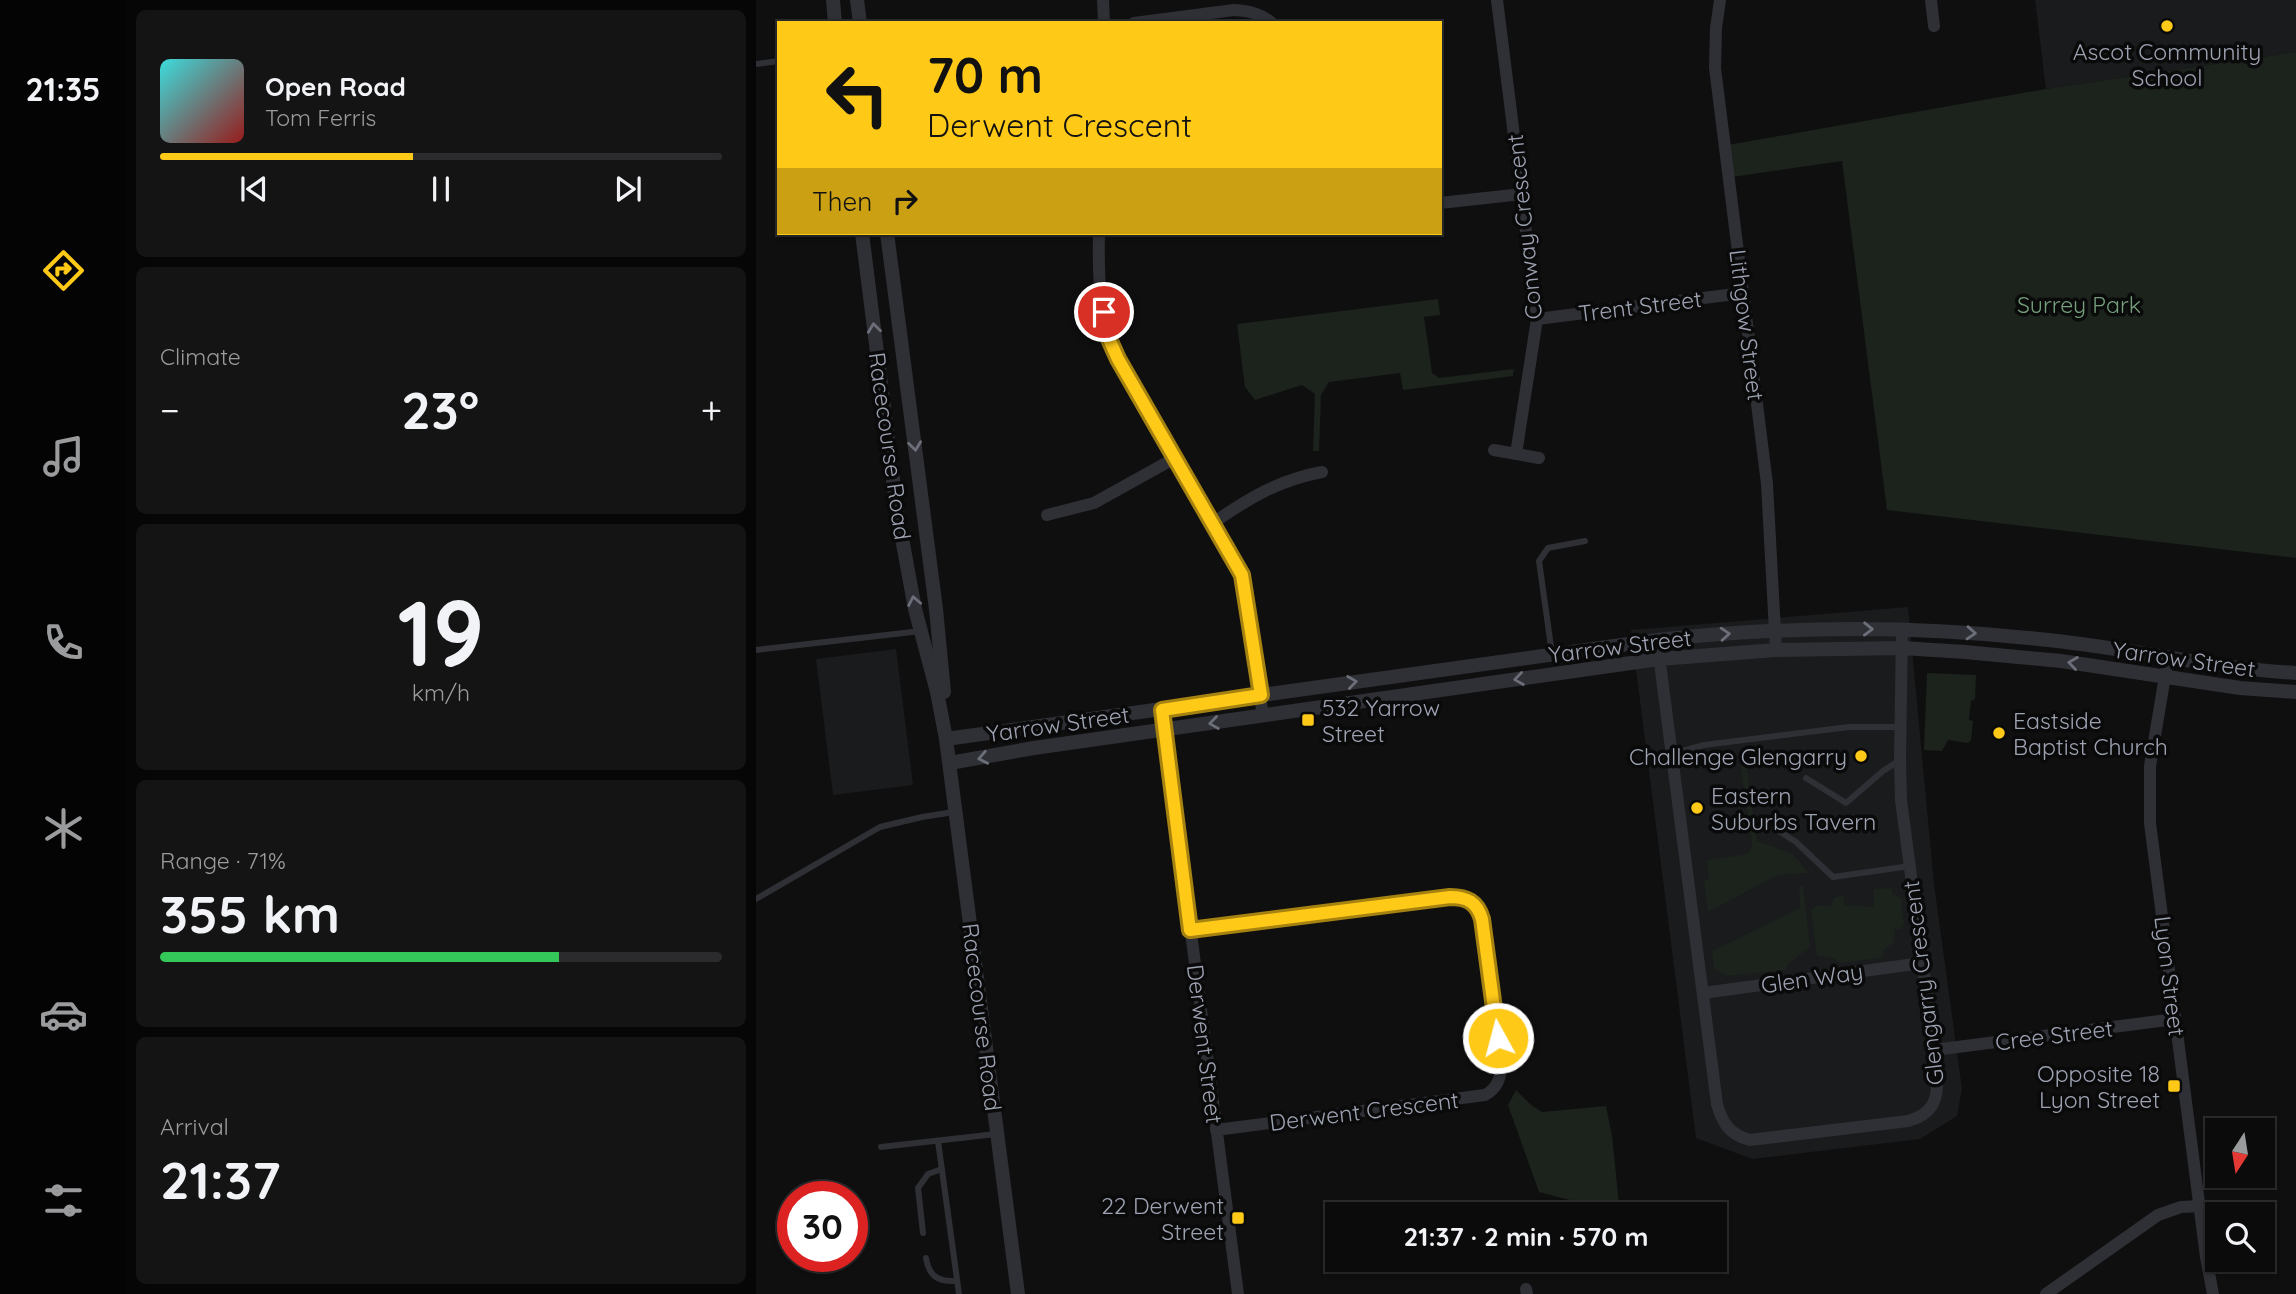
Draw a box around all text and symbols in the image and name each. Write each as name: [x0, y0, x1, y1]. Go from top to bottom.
marker: Ascot Community School: [2159, 18, 2175, 34]
place label: Ascot Community School: [2073, 37, 2261, 92]
text: 70 m: [927, 44, 1043, 105]
icon: left: [812, 49, 903, 140]
text: 21:35: [25, 69, 101, 109]
text: Open Road: [265, 70, 406, 103]
text: Tom Ferris: [265, 103, 376, 132]
text: Derwent Crescent: [927, 105, 1192, 145]
street label: Conway Crescent: [1500, 133, 1548, 321]
icon: previous: [235, 170, 273, 208]
icon: pause: [422, 170, 460, 208]
icon: next: [609, 170, 647, 208]
icon: right: [886, 182, 924, 220]
text: Then: [812, 185, 872, 218]
icon: directions: [39, 246, 88, 295]
street label: Lithgow Street: [1723, 248, 1771, 403]
pin: [1074, 282, 1134, 342]
street label: Trent Street: [1577, 284, 1704, 328]
park label: Surrey Park: [2017, 290, 2141, 319]
icon: arrive: [1085, 293, 1123, 331]
one-way arrow: [867, 322, 882, 334]
text: Climate: [160, 342, 241, 371]
street label: Racecourse Road: [862, 350, 918, 542]
text: 23°: [401, 377, 479, 442]
text: −: [160, 386, 180, 434]
text: +: [701, 386, 722, 434]
icon: music: [39, 432, 88, 481]
one-way arrow: [908, 440, 923, 452]
text: 19: [397, 575, 485, 689]
one-way arrow: [907, 595, 922, 607]
icon: phone: [39, 618, 88, 667]
one-way arrow: [1863, 621, 1874, 636]
street label: Yarrow Street: [1547, 623, 1693, 669]
one-way arrow: [1965, 625, 1976, 640]
one-way arrow: [1720, 626, 1731, 641]
street label: Yarrow Street: [2111, 635, 2257, 683]
one-way arrow: [2067, 656, 2079, 671]
one-way arrow: [1513, 671, 1525, 686]
one-way arrow: [1346, 675, 1358, 690]
text: km/h: [412, 678, 470, 707]
place label: 532 Yarrow Street: [1322, 693, 1440, 748]
street label: Yarrow Street: [985, 700, 1131, 748]
place label: Eastside Baptist Church: [2013, 706, 2168, 761]
marker: 532 Yarrow Street: [1300, 712, 1316, 728]
one-way arrow: [1208, 715, 1220, 730]
marker: Eastside Baptist Church: [1991, 725, 2007, 741]
place label: Challenge Glengarry: [1629, 742, 1847, 771]
marker: Challenge Glengarry: [1853, 748, 1869, 764]
one-way arrow: [977, 750, 989, 765]
place label: Eastern Suburbs Tavern: [1711, 781, 1876, 836]
marker: Eastern Suburbs Tavern: [1689, 800, 1705, 816]
icon: climate: [39, 804, 88, 853]
text: Range · 71%: [160, 846, 286, 875]
street label: Glengarry Crescent: [1896, 879, 1950, 1087]
text: 355 km: [160, 881, 340, 946]
street label: Lyon Street: [2148, 914, 2192, 1038]
street label: Racecourse Road: [956, 921, 1008, 1113]
street label: Glen Way: [1759, 956, 1865, 1000]
street label: Derwent Street: [1181, 963, 1229, 1125]
icon: car: [39, 990, 88, 1039]
position arrow: [1461, 1001, 1535, 1075]
street label: Cree Street: [1993, 1013, 2115, 1057]
place label: Opposite 18 Lyon Street: [2037, 1059, 2160, 1114]
marker: Opposite 18 Lyon Street: [2166, 1078, 2182, 1094]
street label: Derwent Crescent: [1268, 1085, 1461, 1137]
text: Arrival: [160, 1112, 229, 1141]
north arrow: [2205, 1118, 2275, 1188]
map controls: [2205, 1118, 2275, 1272]
text: 21:37: [160, 1147, 280, 1212]
icon: filters: [39, 1176, 88, 1225]
speed limit sign: 30: [777, 1181, 868, 1272]
place label: 22 Derwent Street: [1101, 1191, 1224, 1246]
button: search: [2205, 1202, 2275, 1272]
marker: 22 Derwent Street: [1230, 1210, 1246, 1226]
text: 21:37 · 2 min · 570 m: [1403, 1220, 1649, 1253]

